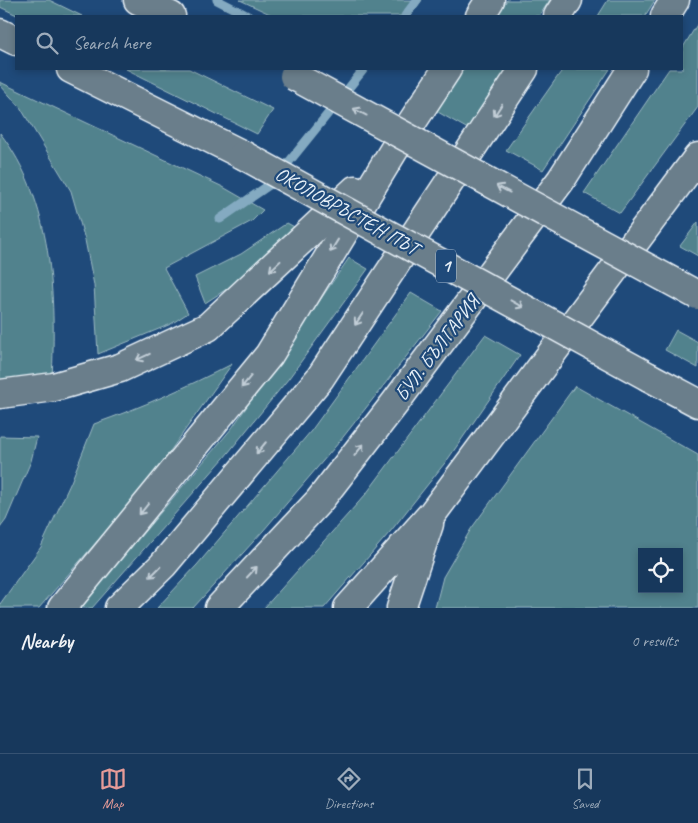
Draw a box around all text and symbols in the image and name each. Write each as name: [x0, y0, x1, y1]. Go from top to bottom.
search box: [15, 15, 683, 70]
icon: search: [33, 29, 61, 57]
text: Search here: [73, 31, 150, 55]
one-way arrow: [493, 102, 503, 116]
one-way arrow: [353, 107, 368, 116]
street label: ОКОЛОВРЪСТЕН ПЪТ: [271, 161, 427, 263]
one-way arrow: [496, 184, 511, 193]
one-way arrow: [329, 239, 339, 253]
road number: 1: [436, 250, 456, 282]
one-way arrow: [269, 259, 282, 271]
street label: БУЛ. БЪЛГАРИЯ: [389, 288, 487, 406]
one-way arrow: [509, 299, 524, 309]
one-way arrow: [354, 312, 364, 326]
one-way arrow: [136, 353, 151, 363]
one-way arrow: [241, 376, 252, 389]
one-way arrow: [255, 442, 266, 455]
one-way arrow: [353, 444, 364, 457]
one-way arrow: [138, 502, 149, 515]
map controls: [638, 548, 683, 593]
button: locate: [638, 548, 683, 593]
one-way arrow: [149, 566, 162, 578]
one-way arrow: [246, 566, 258, 579]
text: Nearby: [20, 628, 73, 654]
text: 0 results: [631, 631, 678, 651]
tab: Map: [99, 765, 127, 812]
tab: Directions: [325, 765, 373, 812]
tab: Saved: [571, 765, 599, 812]

